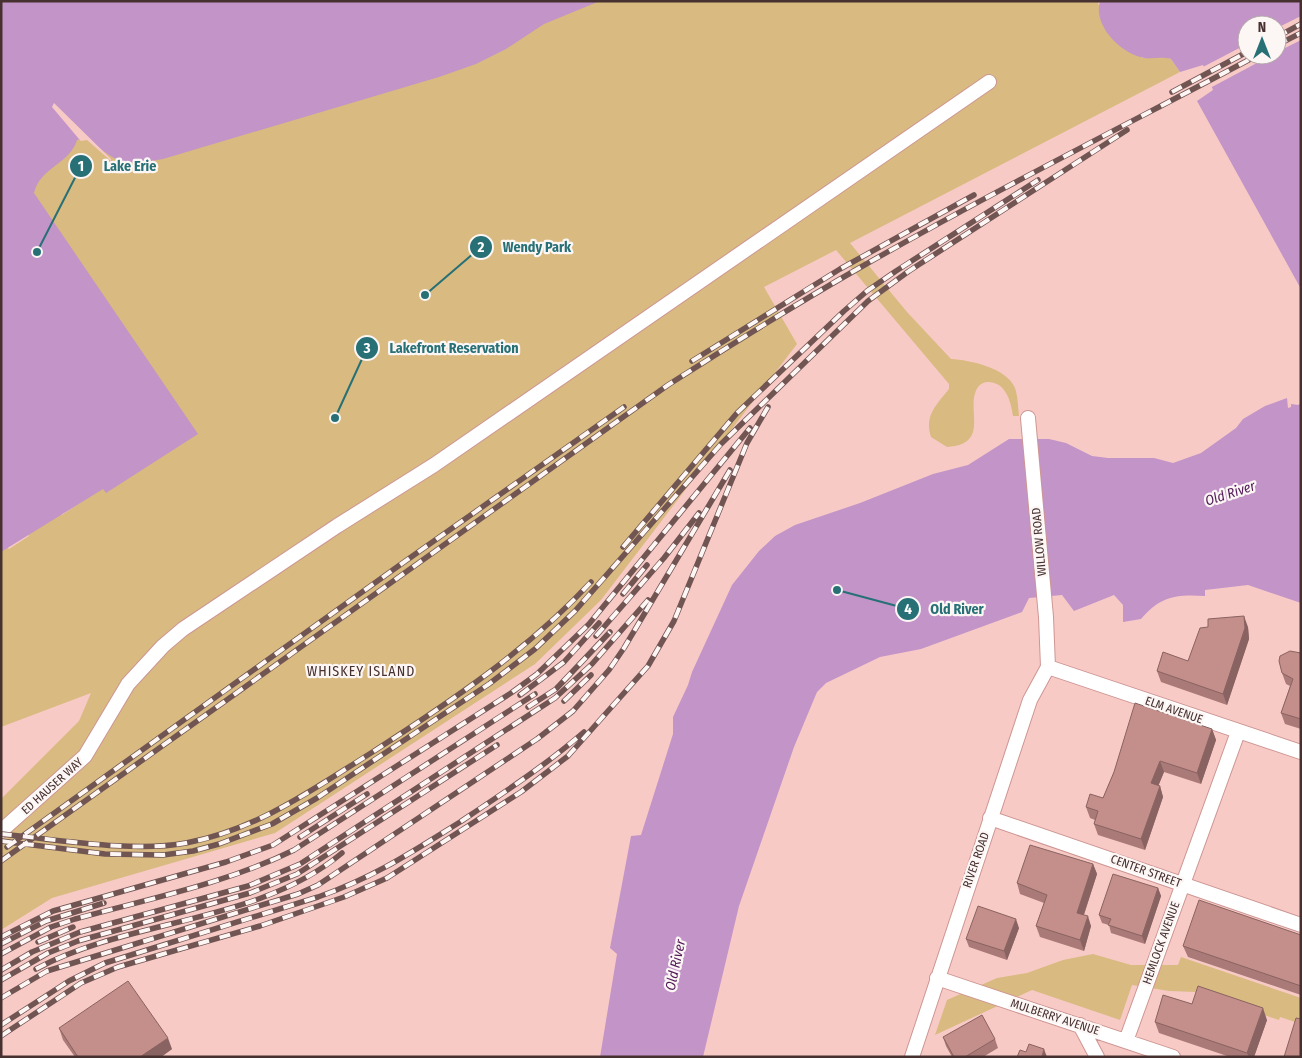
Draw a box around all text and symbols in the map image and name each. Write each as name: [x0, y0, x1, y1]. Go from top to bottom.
north arrow: [1237, 15, 1287, 65]
text: N: [1258, 19, 1266, 36]
callout: Lake Erie: [69, 152, 166, 181]
text: 1: [78, 157, 84, 175]
text: Lake Erie: [104, 158, 156, 175]
callout: Wendy Park: [468, 233, 582, 262]
text: 2: [477, 238, 485, 256]
text: Wendy Park: [503, 239, 572, 256]
callout: Lakefront Reservation: [354, 333, 528, 362]
text: 3: [362, 339, 371, 357]
text: Lakefront Reservation: [389, 340, 519, 357]
water label: Old River: [1203, 477, 1258, 510]
street label: WILLOW ROAD: [1029, 507, 1049, 577]
callout: Old River: [896, 595, 994, 624]
text: 4: [904, 600, 912, 618]
text: Old River: [930, 601, 985, 618]
district label: WHISKEY ISLAND: [307, 663, 415, 680]
street label: ELM AVENUE: [1143, 694, 1205, 727]
street label: ED HAUSER WAY: [19, 755, 85, 817]
street label: RIVER ROAD: [960, 830, 992, 890]
street label: CENTER STREET: [1109, 852, 1184, 890]
street label: HEMLOCK AVENUE: [1140, 899, 1183, 986]
water label: Old River: [662, 937, 689, 992]
street label: MULBERRY AVENUE: [1009, 996, 1102, 1038]

